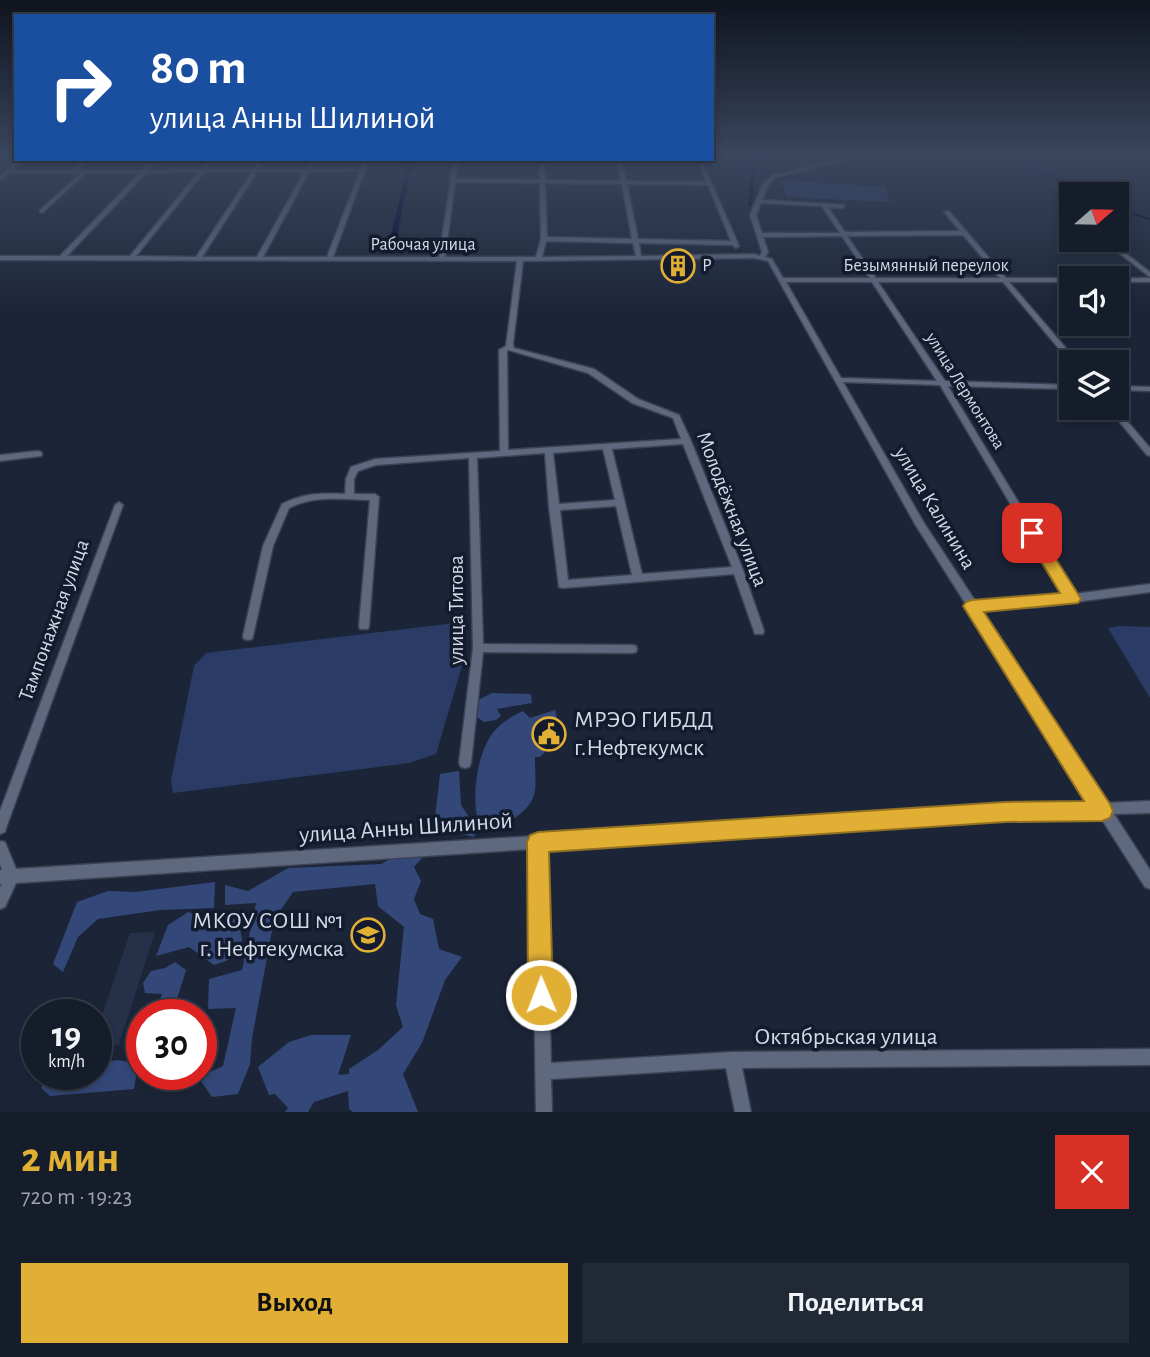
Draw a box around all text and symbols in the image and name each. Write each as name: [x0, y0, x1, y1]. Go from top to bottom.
icon: right: [35, 42, 126, 133]
text: 80 m: [150, 44, 247, 93]
text: улица Анны Шилиной: [150, 102, 436, 134]
north arrow: [1059, 182, 1129, 252]
map controls: [1059, 182, 1129, 420]
street label: Рабочая улица: [370, 235, 476, 254]
building icon: Р: [659, 247, 697, 285]
place label: Р: [702, 257, 712, 275]
street label: Безымянный переулок: [843, 257, 1009, 275]
button: sound: [1059, 266, 1129, 336]
street label: улица Лермонтова: [921, 329, 1008, 453]
button: layers: [1059, 350, 1129, 420]
street label: Молодёжная улица: [693, 429, 771, 590]
street label: улица Калинина: [890, 442, 980, 573]
pin: [1002, 503, 1062, 563]
icon: arrive: [1013, 514, 1051, 552]
street label: Тампонажная улица: [15, 536, 93, 703]
street label: улица Титова: [446, 555, 467, 666]
place label: МРЭО ГИБДД г.Нефтекумск: [574, 708, 714, 760]
public building icon: МРЭО ГИБДД г.Нефтекумск: [530, 715, 568, 753]
street label: улица Анны Шилиной: [297, 809, 514, 848]
place label: МКОУ СОШ №1 г. Нефтекумска: [193, 909, 344, 961]
school or university icon: МКОУ СОШ №1 г. Нефтекумска: [349, 916, 387, 954]
position arrow: [504, 958, 578, 1032]
speed limit sign: 30: [126, 999, 217, 1090]
text: 19: [52, 1018, 81, 1053]
street label: Октябрьская улица: [754, 1025, 938, 1049]
text: km/h: [48, 1053, 85, 1071]
button: close: [1055, 1135, 1129, 1209]
text: 2 мин: [21, 1137, 119, 1179]
text: 720 m · 19:23: [21, 1186, 132, 1209]
button: Выход: [21, 1263, 568, 1343]
button: Поделиться: [582, 1263, 1129, 1343]

